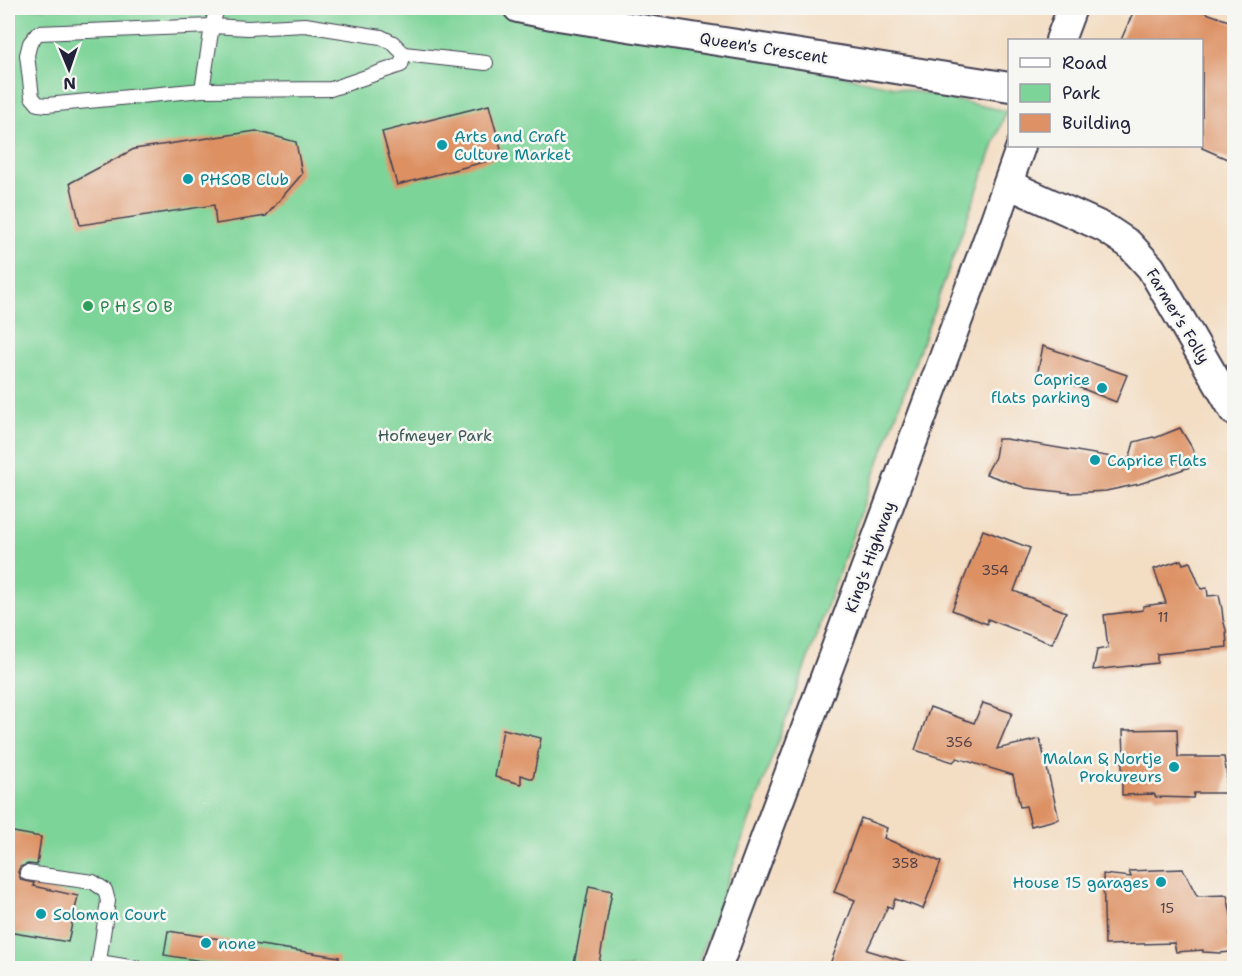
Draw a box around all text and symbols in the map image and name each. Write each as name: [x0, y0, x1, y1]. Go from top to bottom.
street label: Queen's Crescent: [698, 27, 830, 69]
north arrow: [39, 39, 99, 99]
legend: [1008, 39, 1203, 147]
text: Road: [1062, 51, 1107, 75]
text: N: [63, 73, 76, 94]
text: Park: [1062, 81, 1101, 105]
text: Building: [1062, 111, 1131, 135]
place label: Arts and Craft Culture Market: [454, 126, 571, 165]
marker: Arts and Craft Culture Market: [435, 138, 449, 152]
place label: PHSOB Club: [200, 169, 289, 190]
marker: PHSOB Club: [181, 172, 195, 186]
street label: Farmer's Folly: [1141, 265, 1215, 367]
place label: P H S O B: [100, 296, 173, 317]
marker: P H S O B: [81, 299, 95, 313]
place label: Caprice flats parking: [991, 369, 1090, 408]
marker: Caprice flats parking: [1095, 381, 1109, 395]
park label: Hofmeyer Park: [378, 425, 492, 446]
place label: Caprice Flats: [1107, 450, 1207, 471]
marker: Caprice Flats: [1088, 453, 1102, 467]
street label: King's Highway: [840, 498, 900, 616]
house number: 354: [981, 561, 1009, 579]
house number: 11: [1157, 608, 1169, 626]
house number: 356: [945, 733, 973, 751]
place label: Malan & Nortje Prokureurs: [1043, 748, 1162, 787]
marker: Malan & Nortje Prokureurs: [1167, 760, 1181, 774]
house number: 358: [891, 854, 919, 872]
place label: House 15 garages: [1013, 872, 1149, 893]
marker: House 15 garages: [1154, 875, 1168, 889]
house number: 15: [1160, 899, 1174, 917]
place label: Solomon Court: [53, 904, 167, 925]
marker: Solomon Court: [34, 907, 48, 921]
place label: none: [218, 933, 256, 954]
marker: none: [199, 936, 213, 950]

